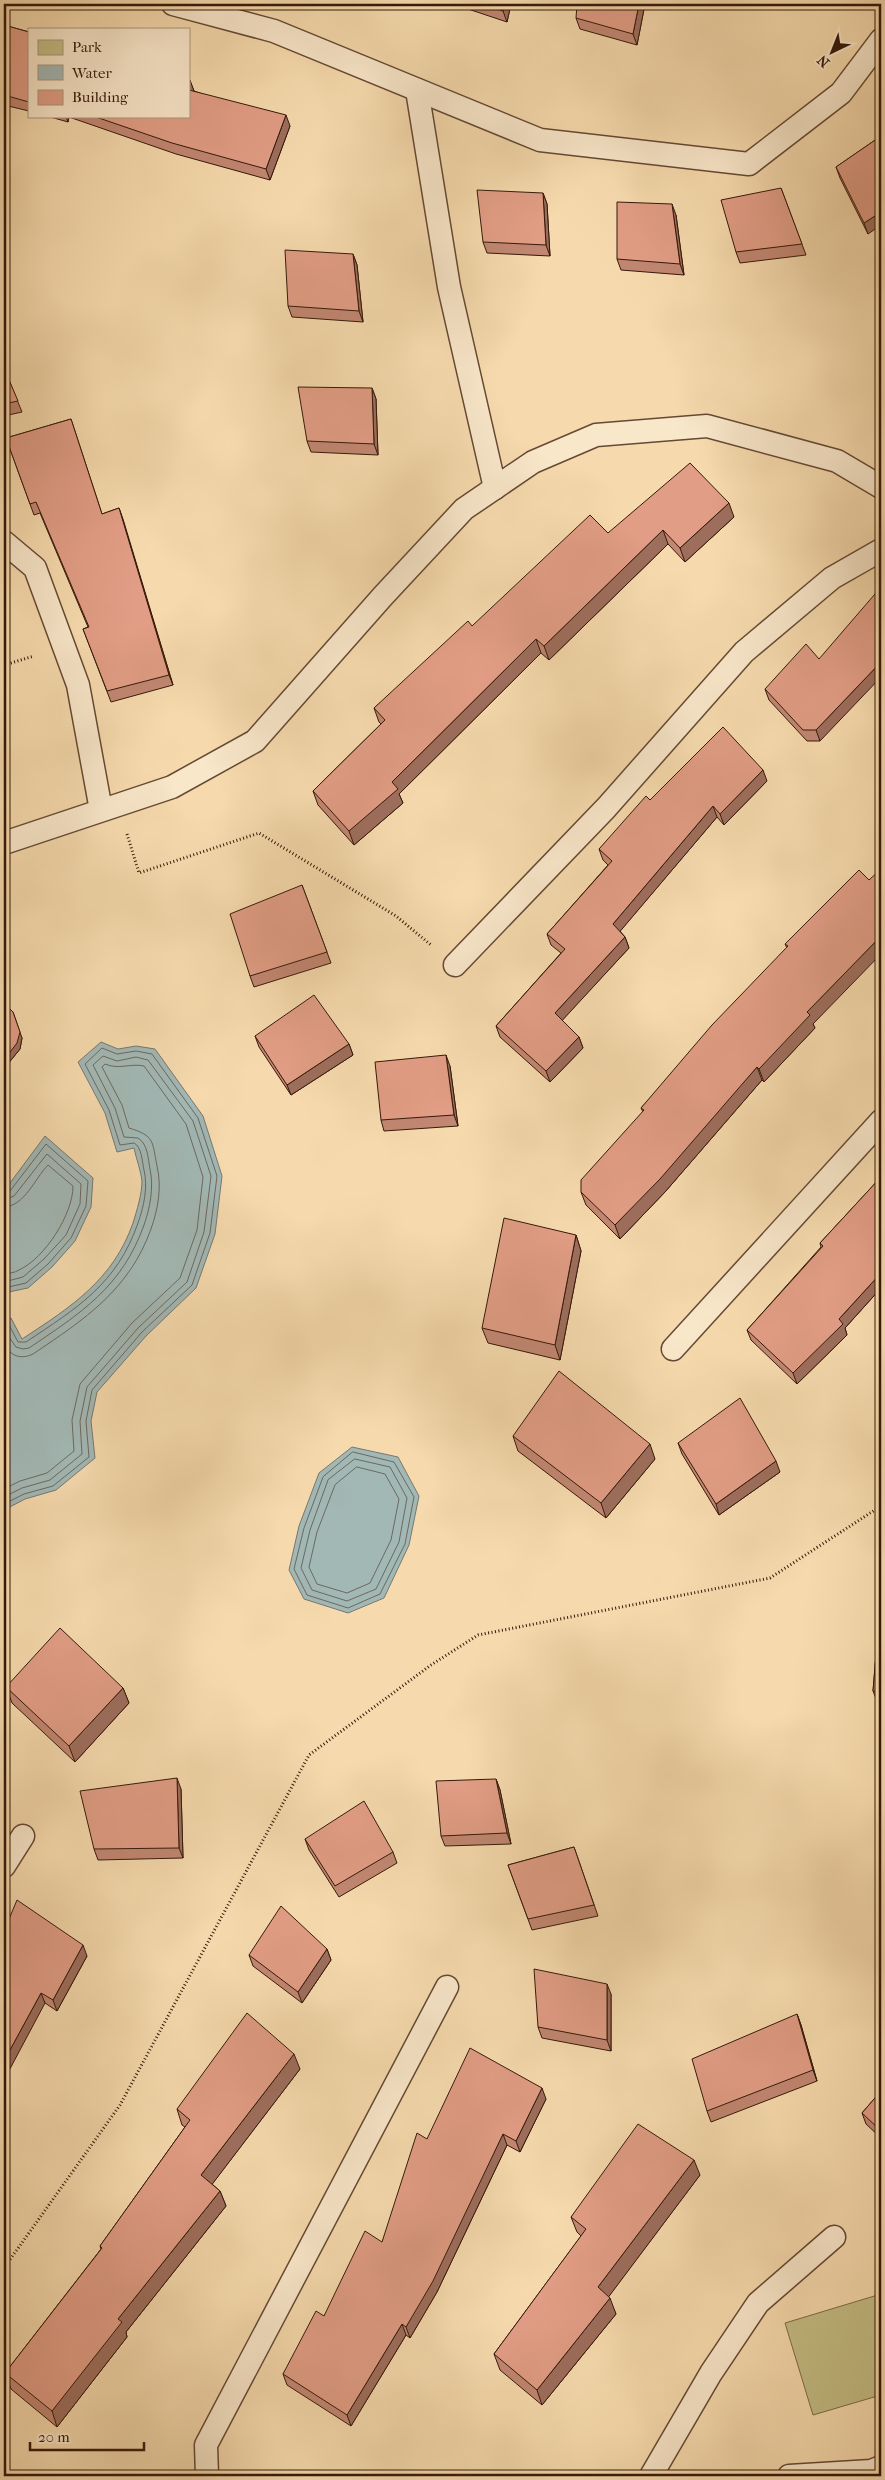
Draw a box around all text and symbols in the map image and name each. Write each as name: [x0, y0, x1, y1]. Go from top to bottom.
legend: [28, 28, 190, 118]
north arrow: [808, 28, 858, 78]
text: Park: [72, 38, 102, 56]
text: N: [814, 51, 833, 71]
text: Water: [71, 64, 112, 82]
text: Building: [72, 88, 129, 106]
scale bar: [30, 2420, 144, 2452]
text: 20 m: [38, 2428, 70, 2446]

